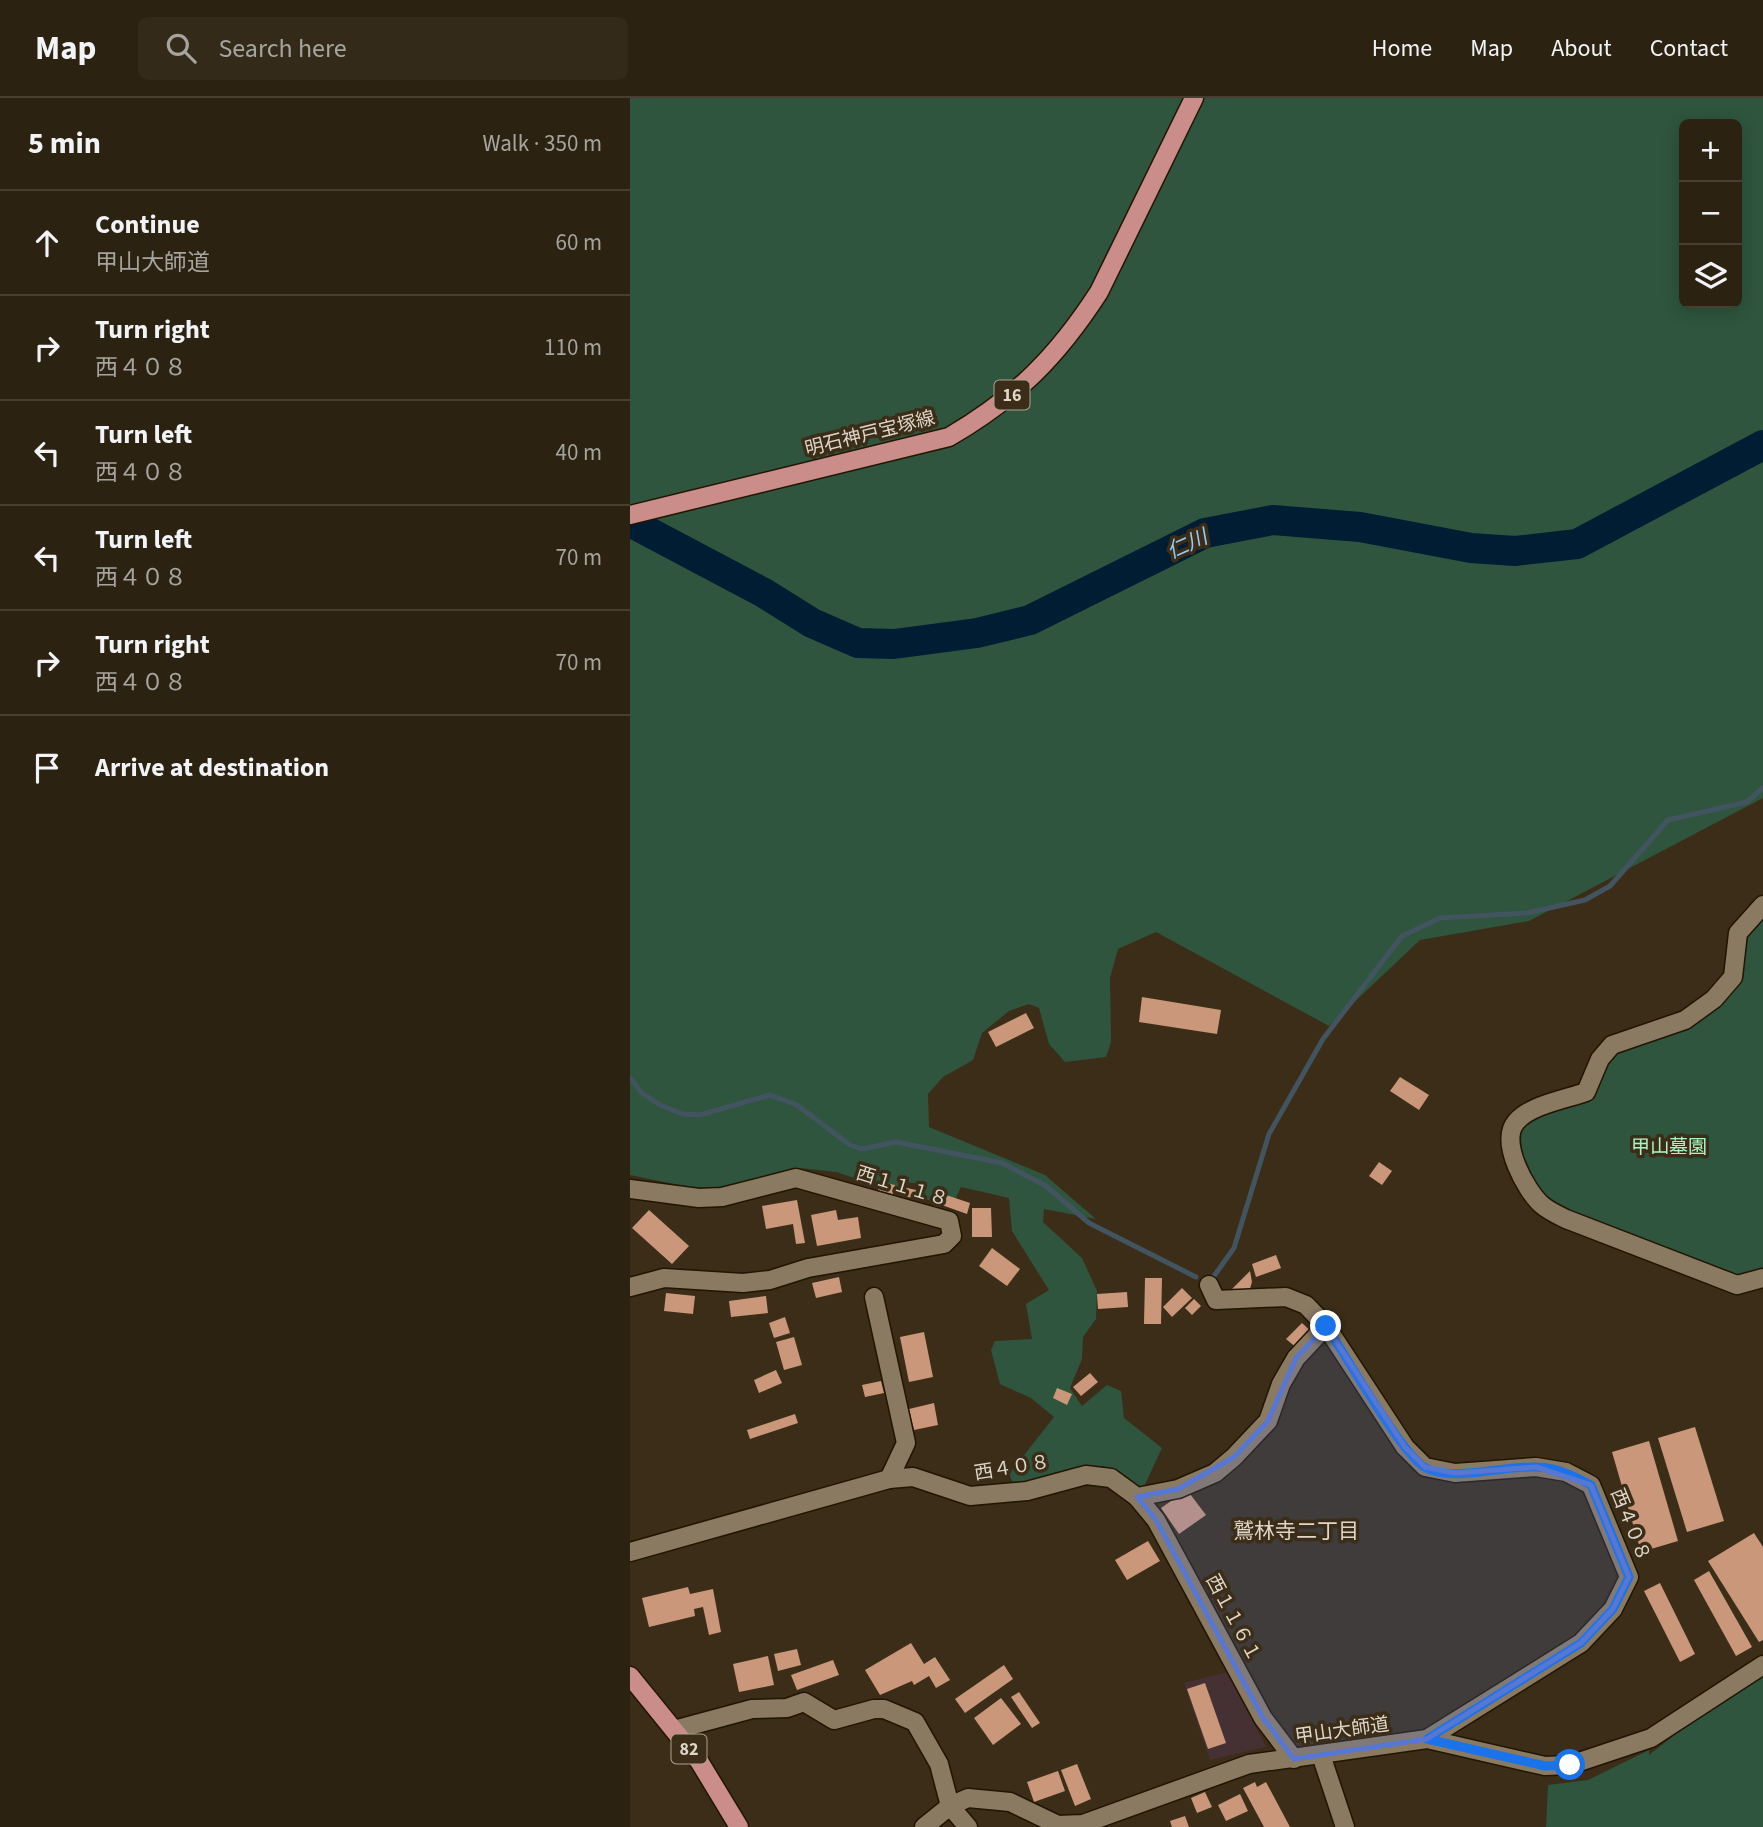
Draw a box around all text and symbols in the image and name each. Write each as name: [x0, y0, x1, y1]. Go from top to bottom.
search box: [138, 17, 628, 80]
text: Map: [35, 25, 96, 72]
icon: search: [162, 29, 200, 67]
text: Search here: [218, 30, 347, 67]
text: Home: [1372, 31, 1432, 66]
text: Map: [1470, 31, 1513, 66]
text: About: [1551, 31, 1612, 66]
text: Contact: [1650, 31, 1728, 66]
map controls: [1679, 119, 1742, 308]
button: +: [1679, 119, 1742, 182]
text: 5 min: [28, 122, 101, 165]
text: Walk · 350 m: [483, 127, 602, 160]
button: −: [1679, 182, 1742, 245]
text: Continue: [95, 206, 200, 243]
icon: ahead: [28, 224, 66, 262]
text: 60 m: [555, 226, 602, 259]
button: layers: [1679, 245, 1742, 308]
text: 甲山大師道: [95, 246, 210, 279]
text: Turn right: [95, 311, 210, 348]
icon: right: [28, 329, 66, 367]
text: 110 m: [544, 331, 602, 364]
text: 西４０８: [95, 351, 187, 384]
road number: 16: [994, 380, 1030, 410]
street label: 明石神戸宝塚線: [802, 405, 938, 463]
text: Turn left: [95, 416, 192, 453]
icon: left: [28, 434, 66, 472]
text: 40 m: [555, 436, 602, 469]
text: 西４０８: [95, 456, 187, 489]
text: Turn left: [95, 521, 192, 558]
water label: 仁川: [1162, 521, 1214, 566]
icon: left: [28, 539, 66, 577]
text: 70 m: [555, 541, 602, 574]
text: 西４０８: [95, 561, 187, 594]
text: Turn right: [95, 626, 210, 663]
icon: right: [28, 644, 66, 682]
text: 70 m: [555, 646, 602, 679]
text: 西４０８: [95, 666, 187, 699]
icon: arrive: [28, 749, 66, 787]
text: Arrive at destination: [95, 749, 329, 786]
park label: 甲山墓園: [1631, 1134, 1707, 1161]
street label: 西１１１８: [853, 1160, 951, 1214]
route end: [1310, 1310, 1341, 1341]
street label: 西４０８: [972, 1449, 1052, 1487]
street label: 西４０８: [1603, 1485, 1657, 1565]
district label: 鷲林寺二丁目: [1233, 1516, 1359, 1546]
street label: 西１１６１: [1199, 1570, 1267, 1666]
street label: 甲山大師道: [1293, 1711, 1391, 1751]
road number: 82: [672, 1734, 706, 1764]
route start: [1554, 1749, 1585, 1780]

